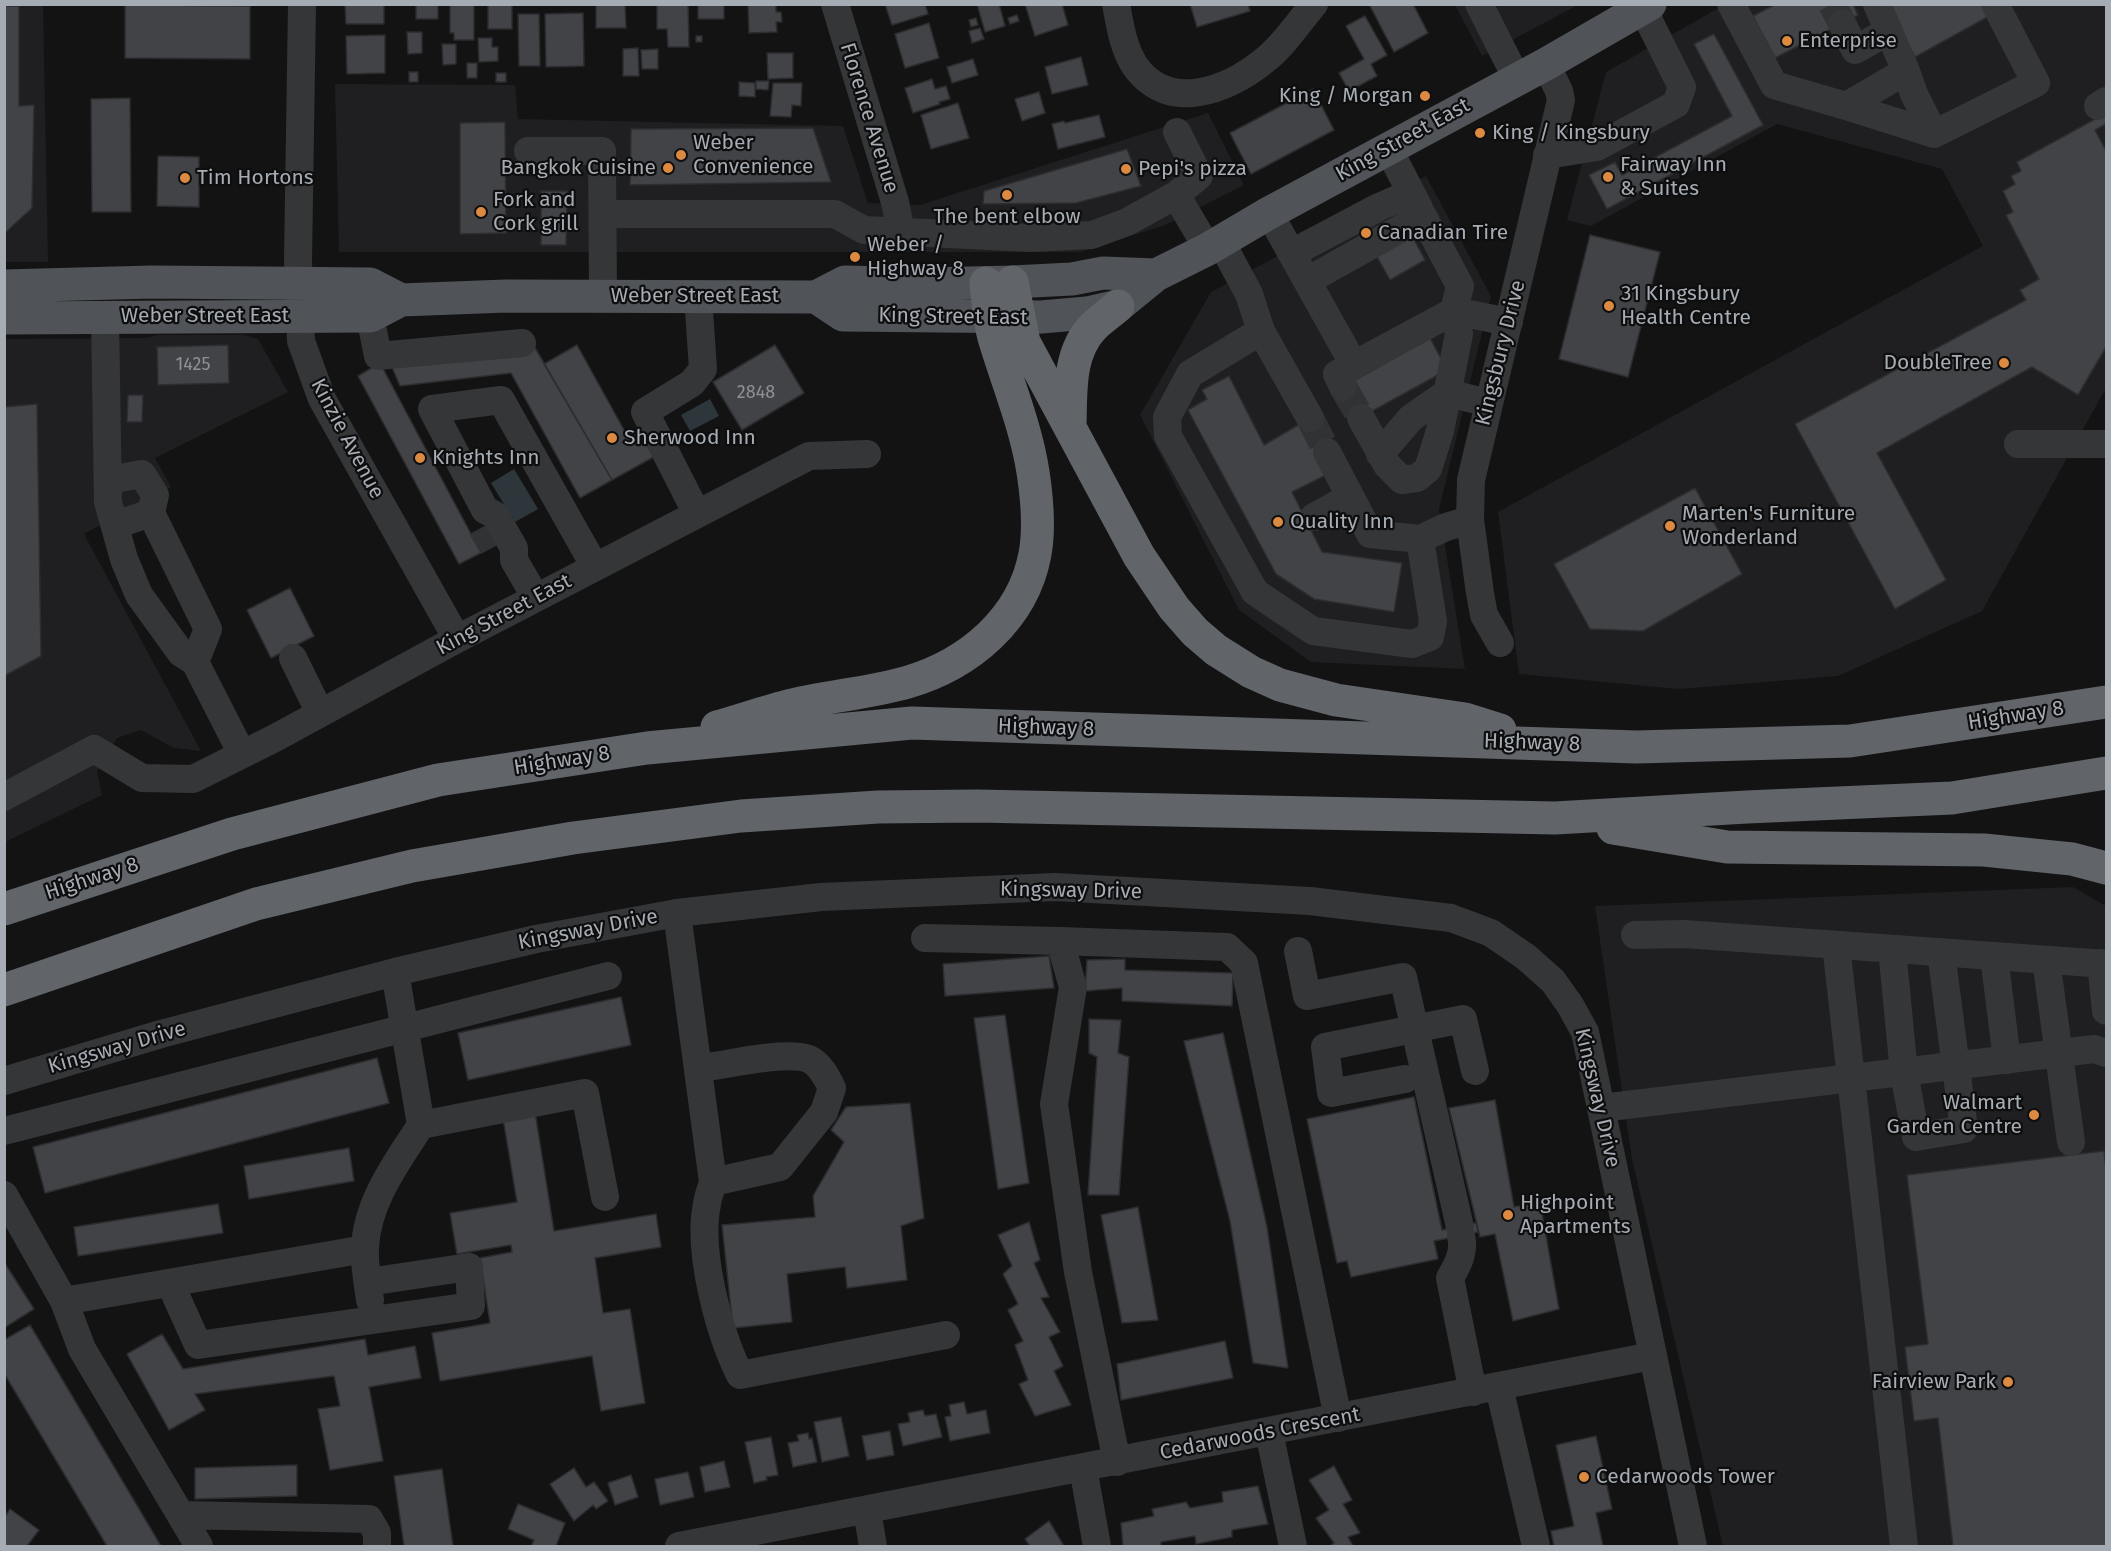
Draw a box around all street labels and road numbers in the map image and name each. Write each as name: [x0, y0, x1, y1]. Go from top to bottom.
street label: Florence Avenue: [834, 40, 904, 196]
street label: King Street East: [1332, 93, 1474, 187]
street label: Kingsbury Drive: [1471, 278, 1531, 428]
street label: Weber Street East: [611, 283, 779, 309]
street label: Weber Street East: [121, 303, 289, 329]
street label: King Street East: [878, 303, 1028, 331]
street label: Kinzie Avenue: [305, 375, 389, 503]
street label: King Street East: [432, 569, 576, 661]
street label: Highway 8: [1966, 696, 2066, 736]
street label: Highway 8: [997, 714, 1095, 742]
street label: Highway 8: [1483, 729, 1581, 757]
street label: Highway 8: [512, 741, 612, 781]
street label: Highway 8: [42, 852, 142, 906]
street label: Kingsway Drive: [1000, 877, 1142, 905]
street label: Kingsway Drive: [516, 904, 660, 956]
street label: Kingsway Drive: [45, 1016, 189, 1080]
street label: Kingsway Drive: [1569, 1026, 1625, 1170]
street label: Cedarwoods Crescent: [1158, 1402, 1362, 1466]

